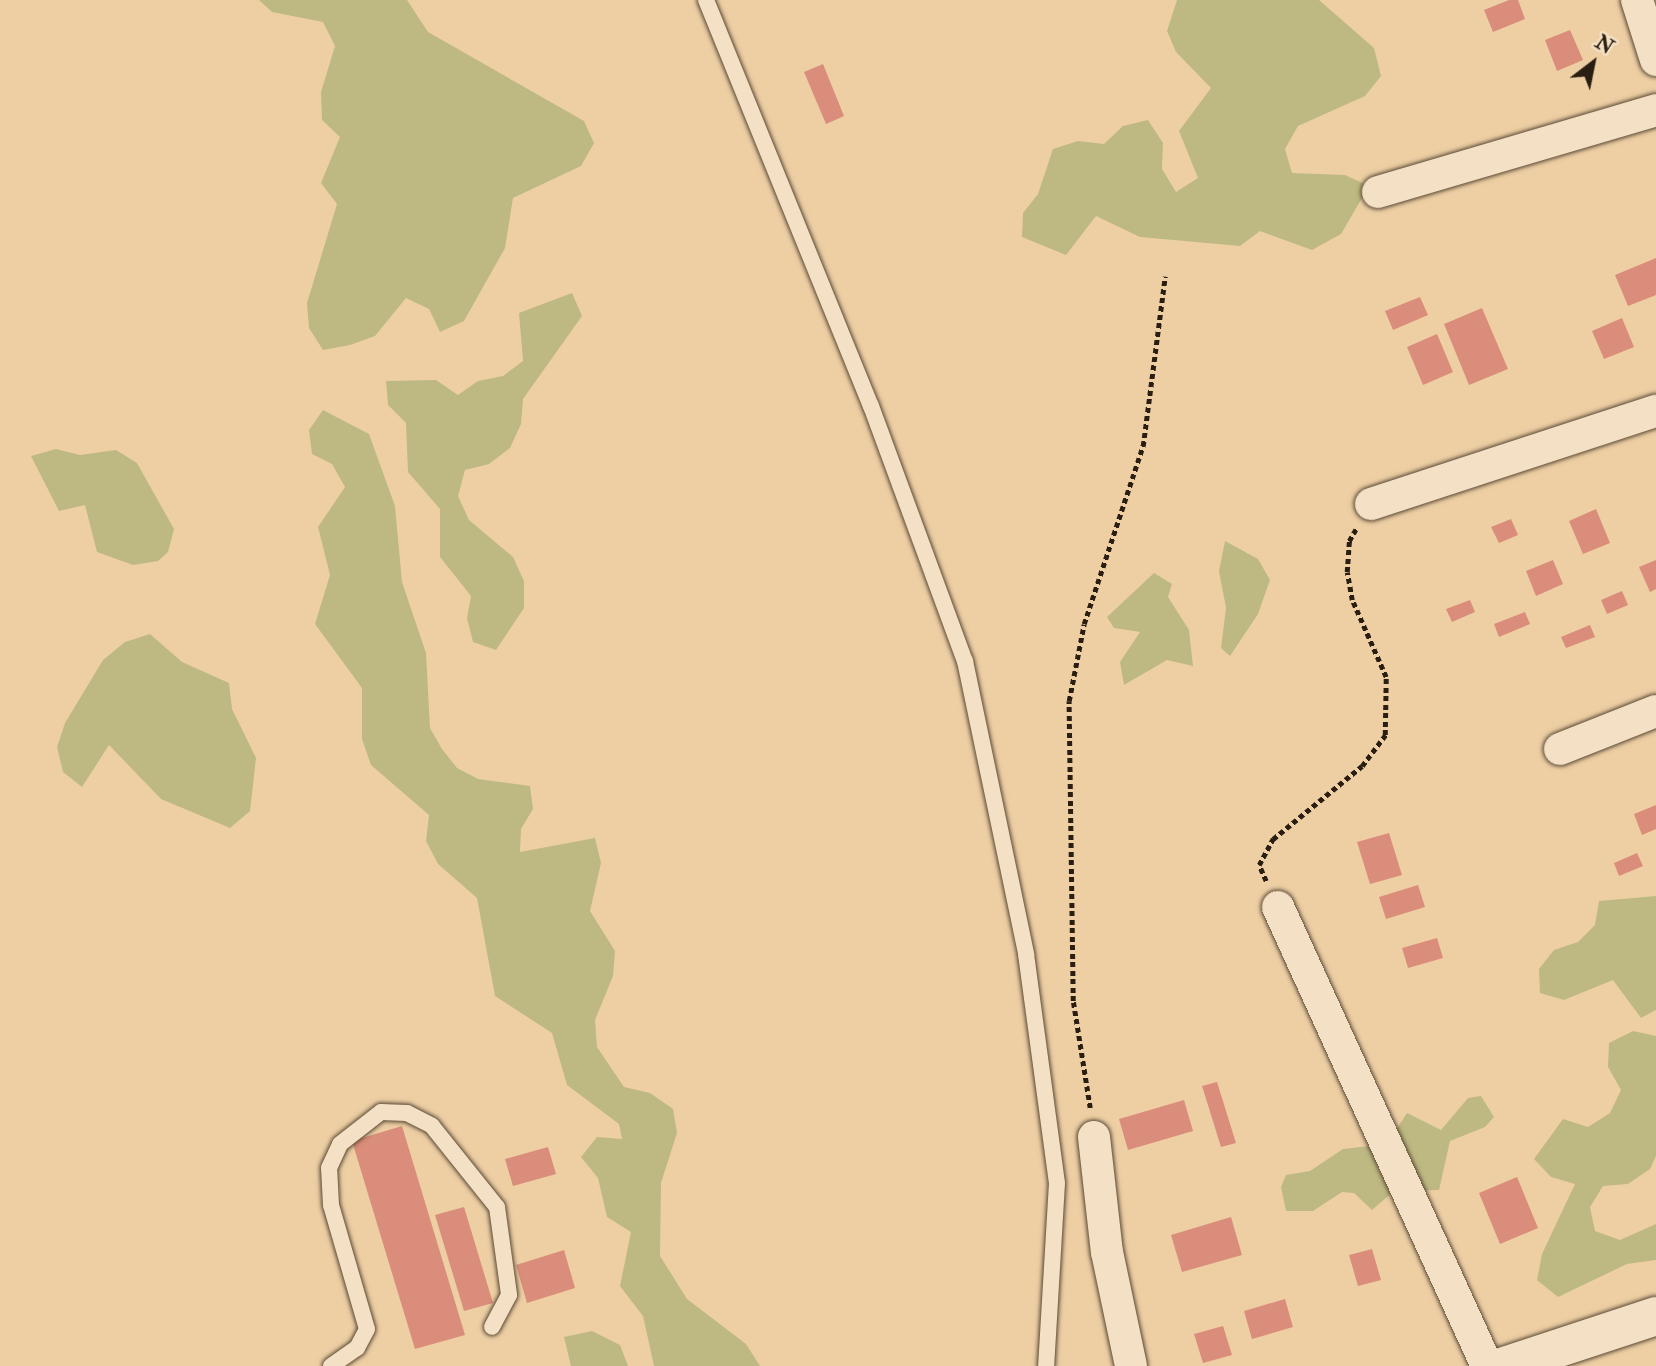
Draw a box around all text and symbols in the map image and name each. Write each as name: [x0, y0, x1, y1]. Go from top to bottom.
north arrow: [1558, 28, 1628, 98]
text: N: [1591, 31, 1618, 60]

